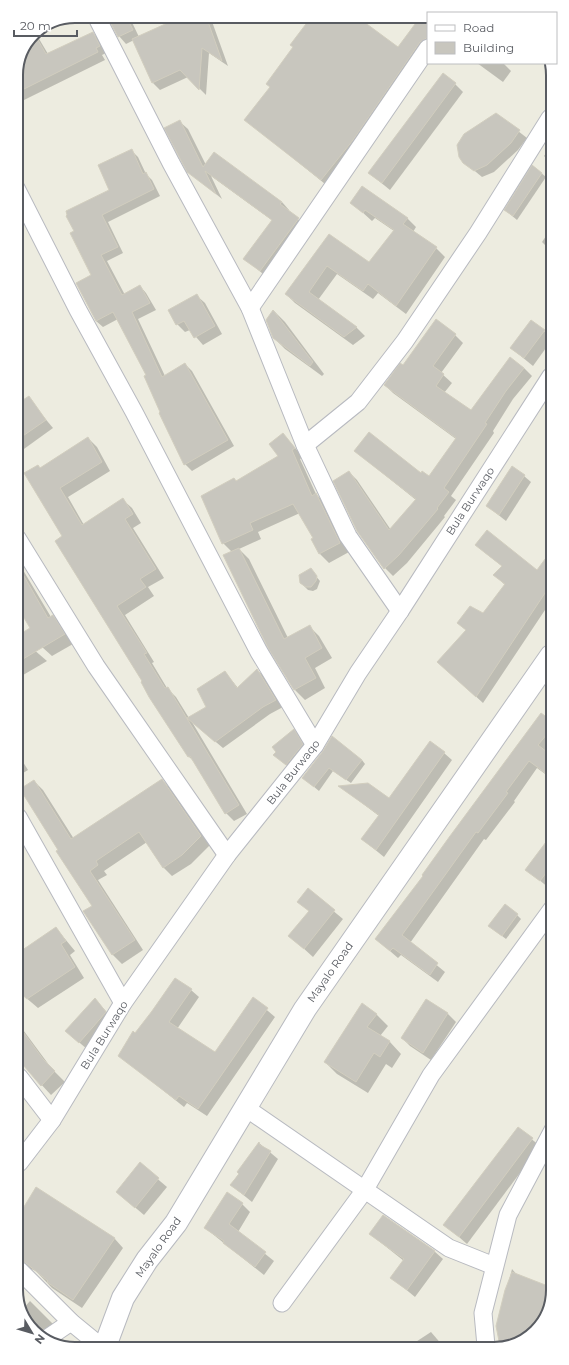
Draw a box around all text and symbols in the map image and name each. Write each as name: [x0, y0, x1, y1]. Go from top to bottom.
scale bar: [14, 12, 77, 38]
legend: [427, 12, 557, 64]
text: 20 m: [20, 18, 51, 33]
text: Road: [463, 20, 494, 35]
text: Building: [463, 40, 514, 55]
street label: Bula Burwaqo: [443, 464, 497, 538]
street label: Bula Burwaqo: [263, 737, 323, 807]
street label: Mayalo Road: [304, 939, 356, 1005]
street label: Bula Burwaqo: [77, 998, 131, 1072]
street label: Mayalo Road: [132, 1214, 184, 1280]
north arrow: [12, 1313, 52, 1353]
text: N: [32, 1331, 48, 1347]

